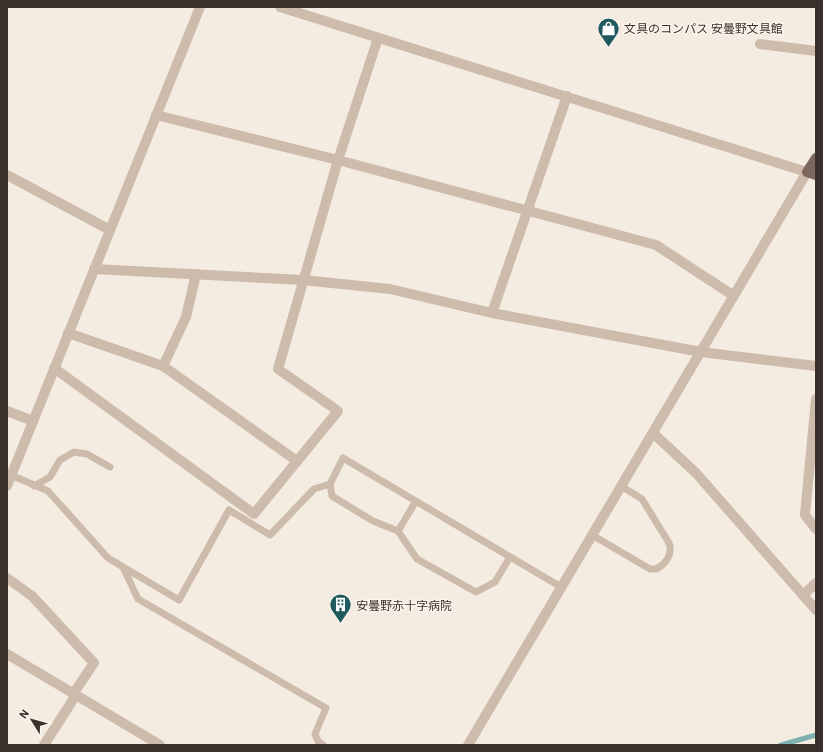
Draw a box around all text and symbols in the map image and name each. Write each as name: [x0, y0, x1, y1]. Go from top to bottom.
shop icon: 文具のコンパス 安曇野文具館: [596, 15, 622, 48]
place label: 文具のコンパス 安曇野文具館: [624, 21, 783, 36]
building icon: 安曇野赤十字病院: [328, 592, 354, 625]
place label: 安曇野赤十字病院: [356, 598, 452, 613]
north arrow: [12, 700, 52, 740]
text: N: [16, 707, 32, 721]

